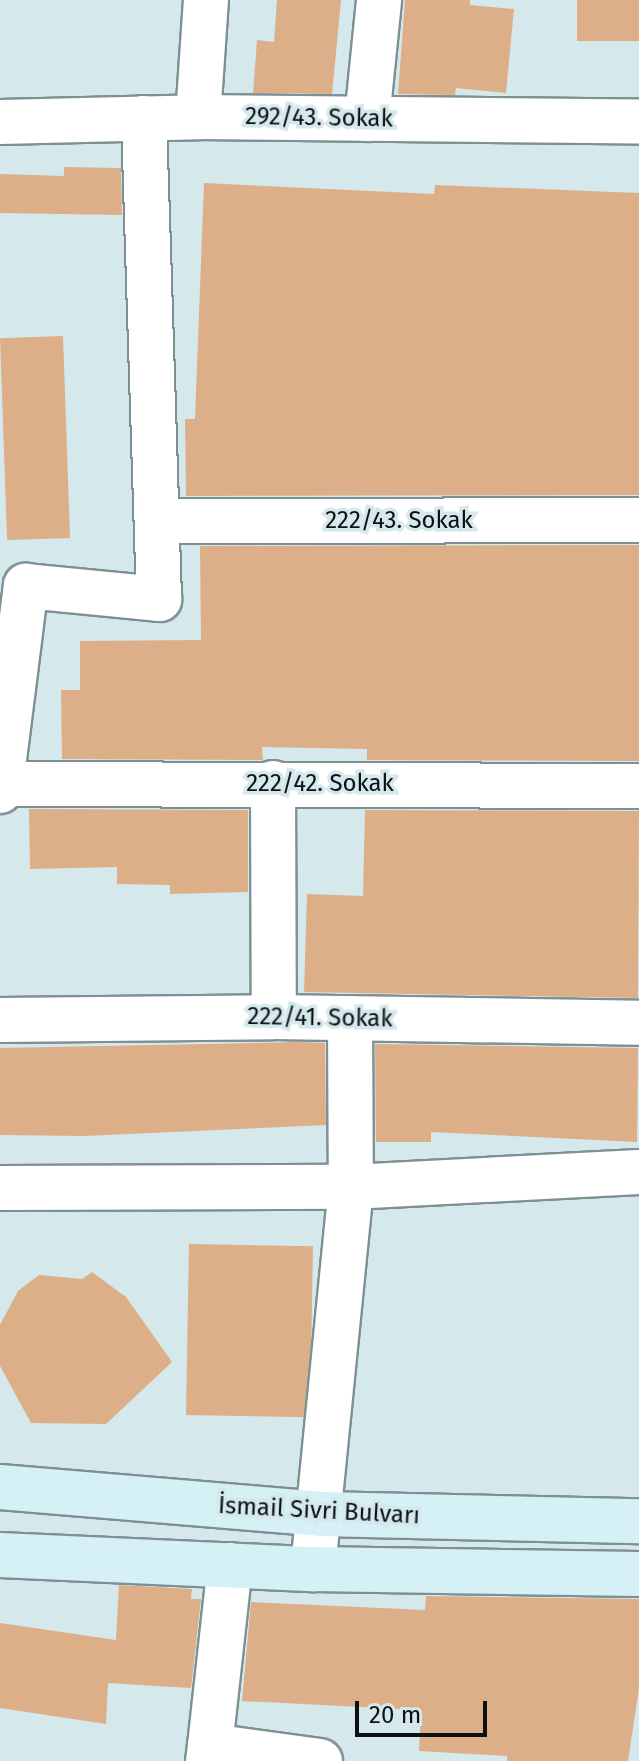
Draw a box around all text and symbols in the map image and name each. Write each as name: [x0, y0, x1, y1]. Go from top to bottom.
street label: 292/43. Sokak: [245, 102, 393, 134]
street label: 222/43. Sokak: [325, 507, 473, 535]
street label: 222/42. Sokak: [246, 770, 394, 798]
street label: 222/41. Sokak: [247, 1002, 393, 1034]
street label: İsmail Sivri Bulvarı: [217, 1491, 421, 1531]
scale bar: [359, 1685, 491, 1735]
text: 20 m: [369, 1701, 421, 1729]

